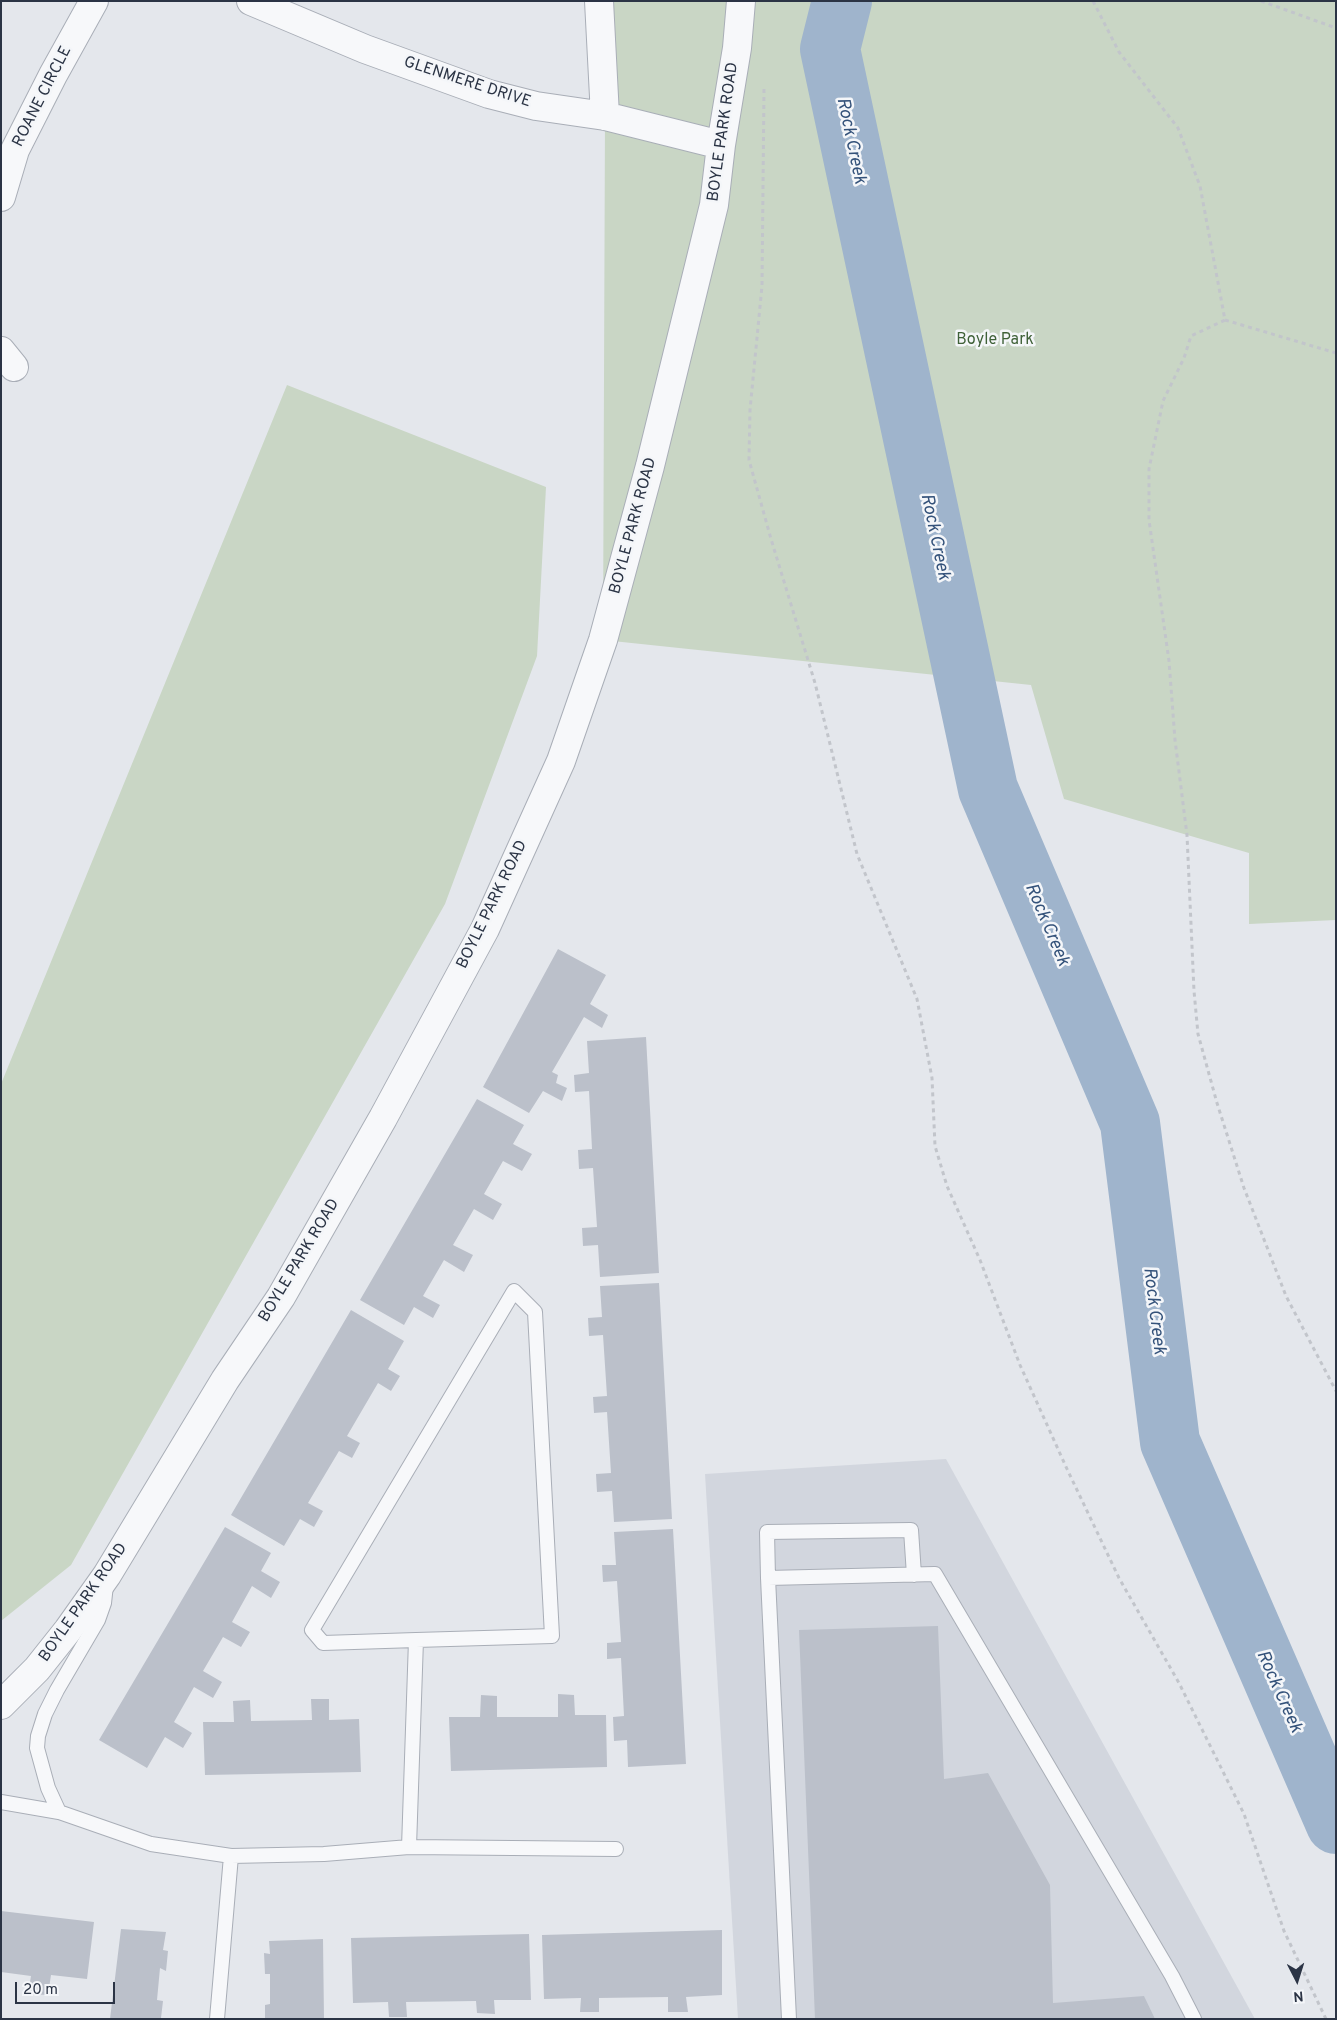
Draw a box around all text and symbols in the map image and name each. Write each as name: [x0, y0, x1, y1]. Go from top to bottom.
street label: ROANE CIRCLE: [9, 43, 77, 151]
street label: GLENMERE DRIVE: [401, 53, 533, 113]
street label: BOYLE PARK ROAD: [705, 61, 743, 203]
water label: Rock Creek: [830, 96, 870, 186]
park label: Boyle Park: [956, 331, 1034, 351]
street label: BOYLE PARK ROAD: [607, 456, 661, 596]
water label: Rock Creek: [914, 492, 954, 582]
street label: BOYLE PARK ROAD: [454, 838, 532, 972]
water label: Rock Creek: [1019, 880, 1073, 970]
street label: BOYLE PARK ROAD: [256, 1196, 344, 1326]
water label: Rock Creek: [1137, 1266, 1169, 1356]
street label: BOYLE PARK ROAD: [36, 1540, 132, 1666]
water label: Rock Creek: [1250, 1648, 1306, 1736]
north arrow: [1272, 1955, 1322, 2005]
scale bar: [18, 1972, 118, 2004]
text: 20 m: [23, 1981, 58, 2000]
text: N: [1293, 1987, 1304, 2004]

